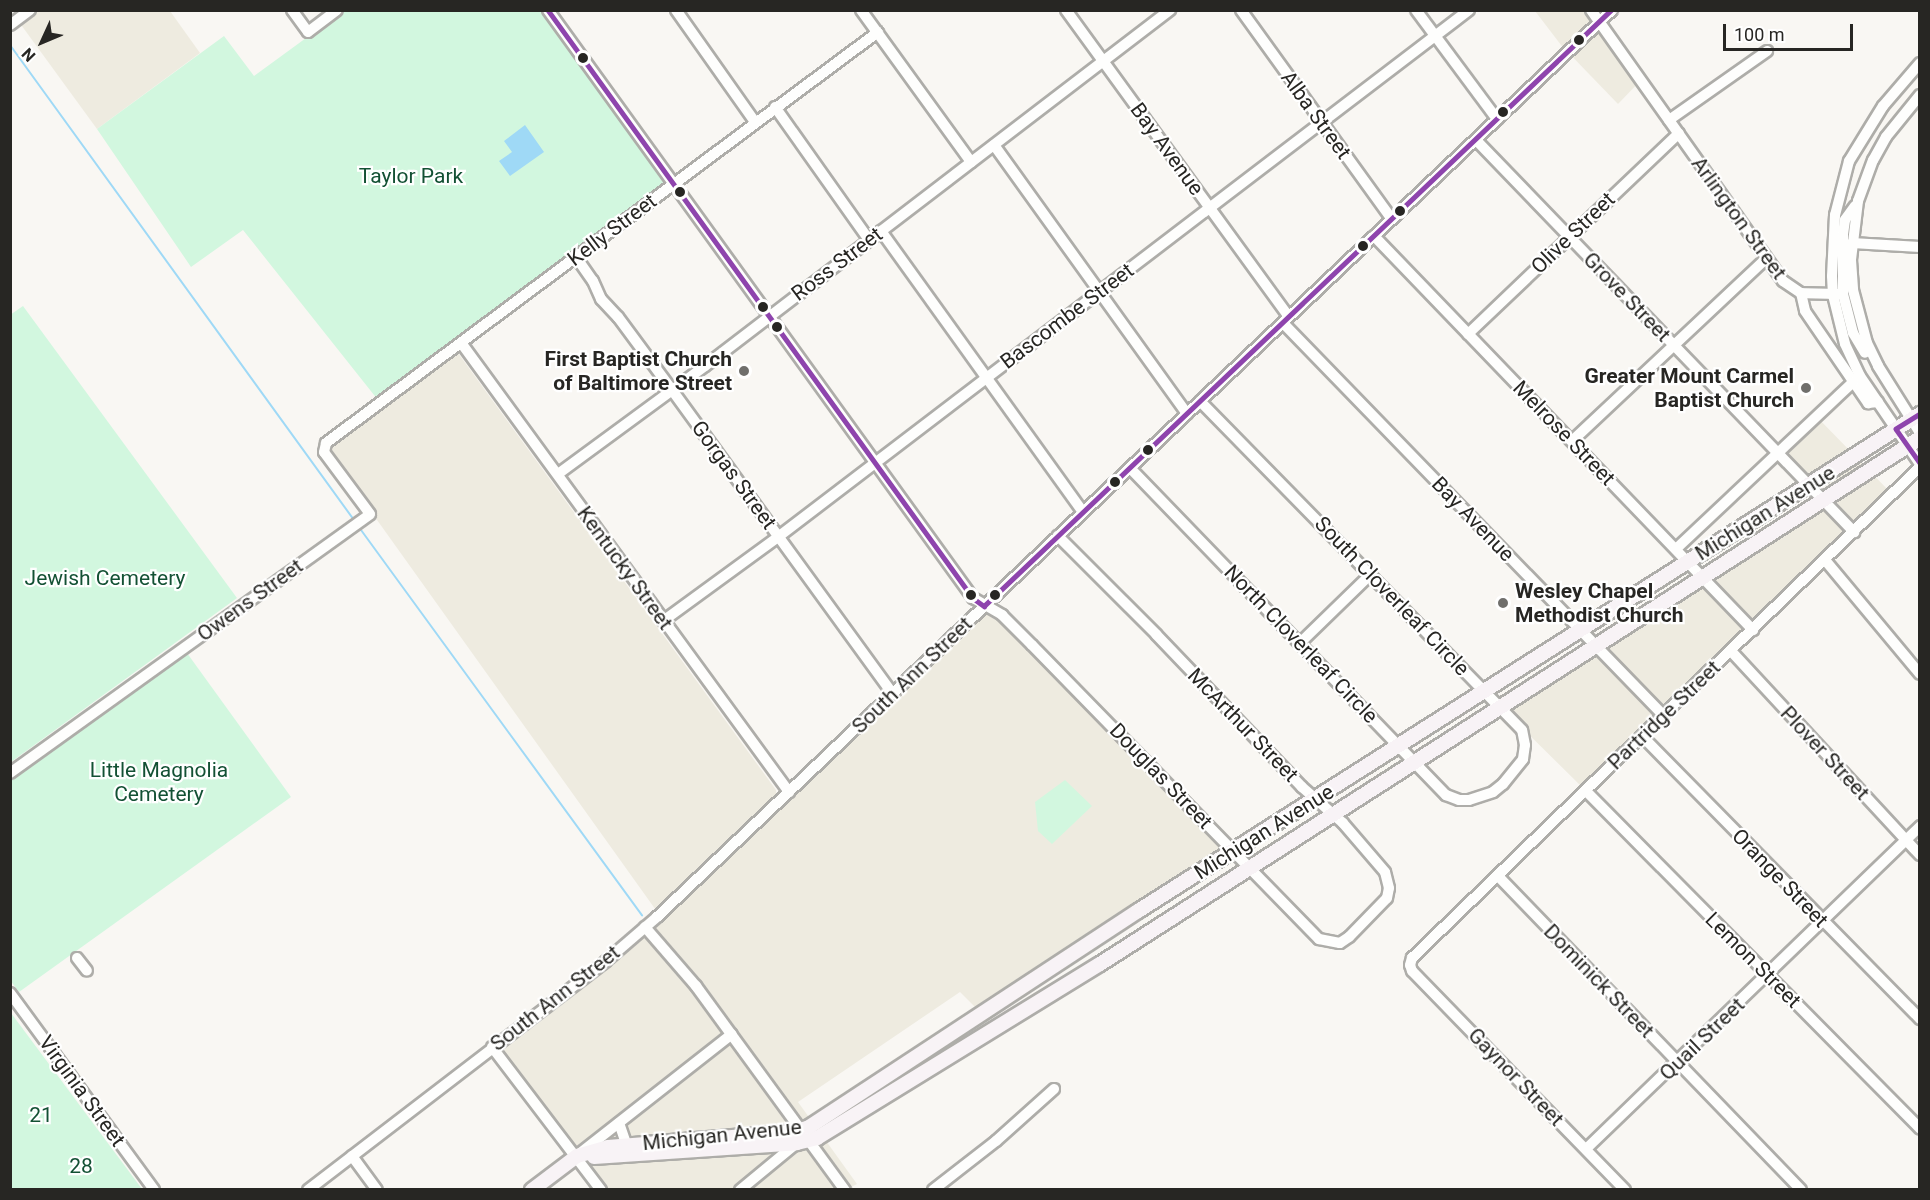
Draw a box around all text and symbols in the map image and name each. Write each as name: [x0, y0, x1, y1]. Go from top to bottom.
north arrow: [12, 12, 72, 72]
scale bar: [1726, 12, 1856, 50]
text: 100 m: [1734, 24, 1785, 45]
unlabelled marker: [1573, 34, 1585, 46]
text: N: [18, 44, 39, 66]
unlabelled marker: [577, 52, 589, 64]
street label: Alba Street: [1276, 66, 1356, 164]
street label: Bay Avenue: [1125, 98, 1209, 200]
unlabelled marker: [1497, 106, 1509, 118]
street label: Arlington Street: [1686, 152, 1792, 284]
park label: Taylor Park: [359, 163, 463, 189]
unlabelled marker: [674, 186, 686, 198]
street label: Olive Street: [1526, 187, 1620, 279]
street label: Kelly Street: [563, 188, 661, 272]
unlabelled marker: [1394, 205, 1406, 217]
street label: Ross Street: [787, 222, 887, 306]
unlabelled marker: [1357, 240, 1369, 252]
street label: Grove Street: [1578, 247, 1676, 347]
street label: Bascombe Street: [995, 258, 1139, 374]
unlabelled marker: [757, 301, 769, 313]
unlabelled marker: [771, 321, 783, 333]
place label: First Baptist Church of Baltimore Street: [544, 346, 732, 396]
place label: Greater Mount Carmel Baptist Church: [1584, 363, 1794, 413]
marker: First Baptist Church of Baltimore Street: [737, 364, 751, 378]
street label: Melrose Street: [1508, 375, 1620, 491]
marker: Greater Mount Carmel Baptist Church: [1799, 381, 1813, 395]
street label: Gorgas Street: [686, 416, 782, 534]
unlabelled marker: [1142, 444, 1154, 456]
street label: Michigan Avenue: [1691, 460, 1839, 566]
street label: Bay Avenue: [1426, 471, 1520, 567]
unlabelled marker: [1109, 476, 1121, 488]
street label: Kentucky Street: [572, 501, 678, 635]
street label: South Cloverleaf Circle: [1309, 511, 1475, 681]
street label: Owens Street: [192, 553, 308, 647]
street label: North Cloverleaf Circle: [1219, 560, 1383, 728]
park label: Jewish Cemetery: [25, 565, 185, 591]
place label: Wesley Chapel Methodist Church: [1515, 578, 1683, 628]
unlabelled marker: [965, 589, 977, 601]
unlabelled marker: [989, 589, 1001, 601]
marker: Wesley Chapel Methodist Church: [1496, 596, 1510, 610]
street label: South Ann Street: [847, 611, 977, 739]
street label: Partridge Street: [1602, 655, 1726, 775]
street label: McArthur Street: [1182, 663, 1304, 787]
street label: Plover Street: [1775, 701, 1875, 805]
street label: Douglas Street: [1104, 718, 1218, 834]
park label: Little Magnolia Cemetery: [90, 757, 228, 807]
street label: Michigan Avenue: [1190, 779, 1338, 885]
street label: Orange Street: [1727, 823, 1833, 933]
street label: Lemon Street: [1700, 907, 1806, 1013]
street label: Dominick Street: [1538, 919, 1660, 1043]
street label: South Ann Street: [485, 940, 625, 1056]
street label: Quail Street: [1654, 992, 1750, 1086]
street label: Gaynor Street: [1463, 1023, 1569, 1131]
street label: Virginia Street: [33, 1031, 131, 1151]
park label: 21: [29, 1102, 53, 1128]
street label: Michigan Avenue: [641, 1114, 803, 1156]
park label: 28: [69, 1153, 93, 1179]

